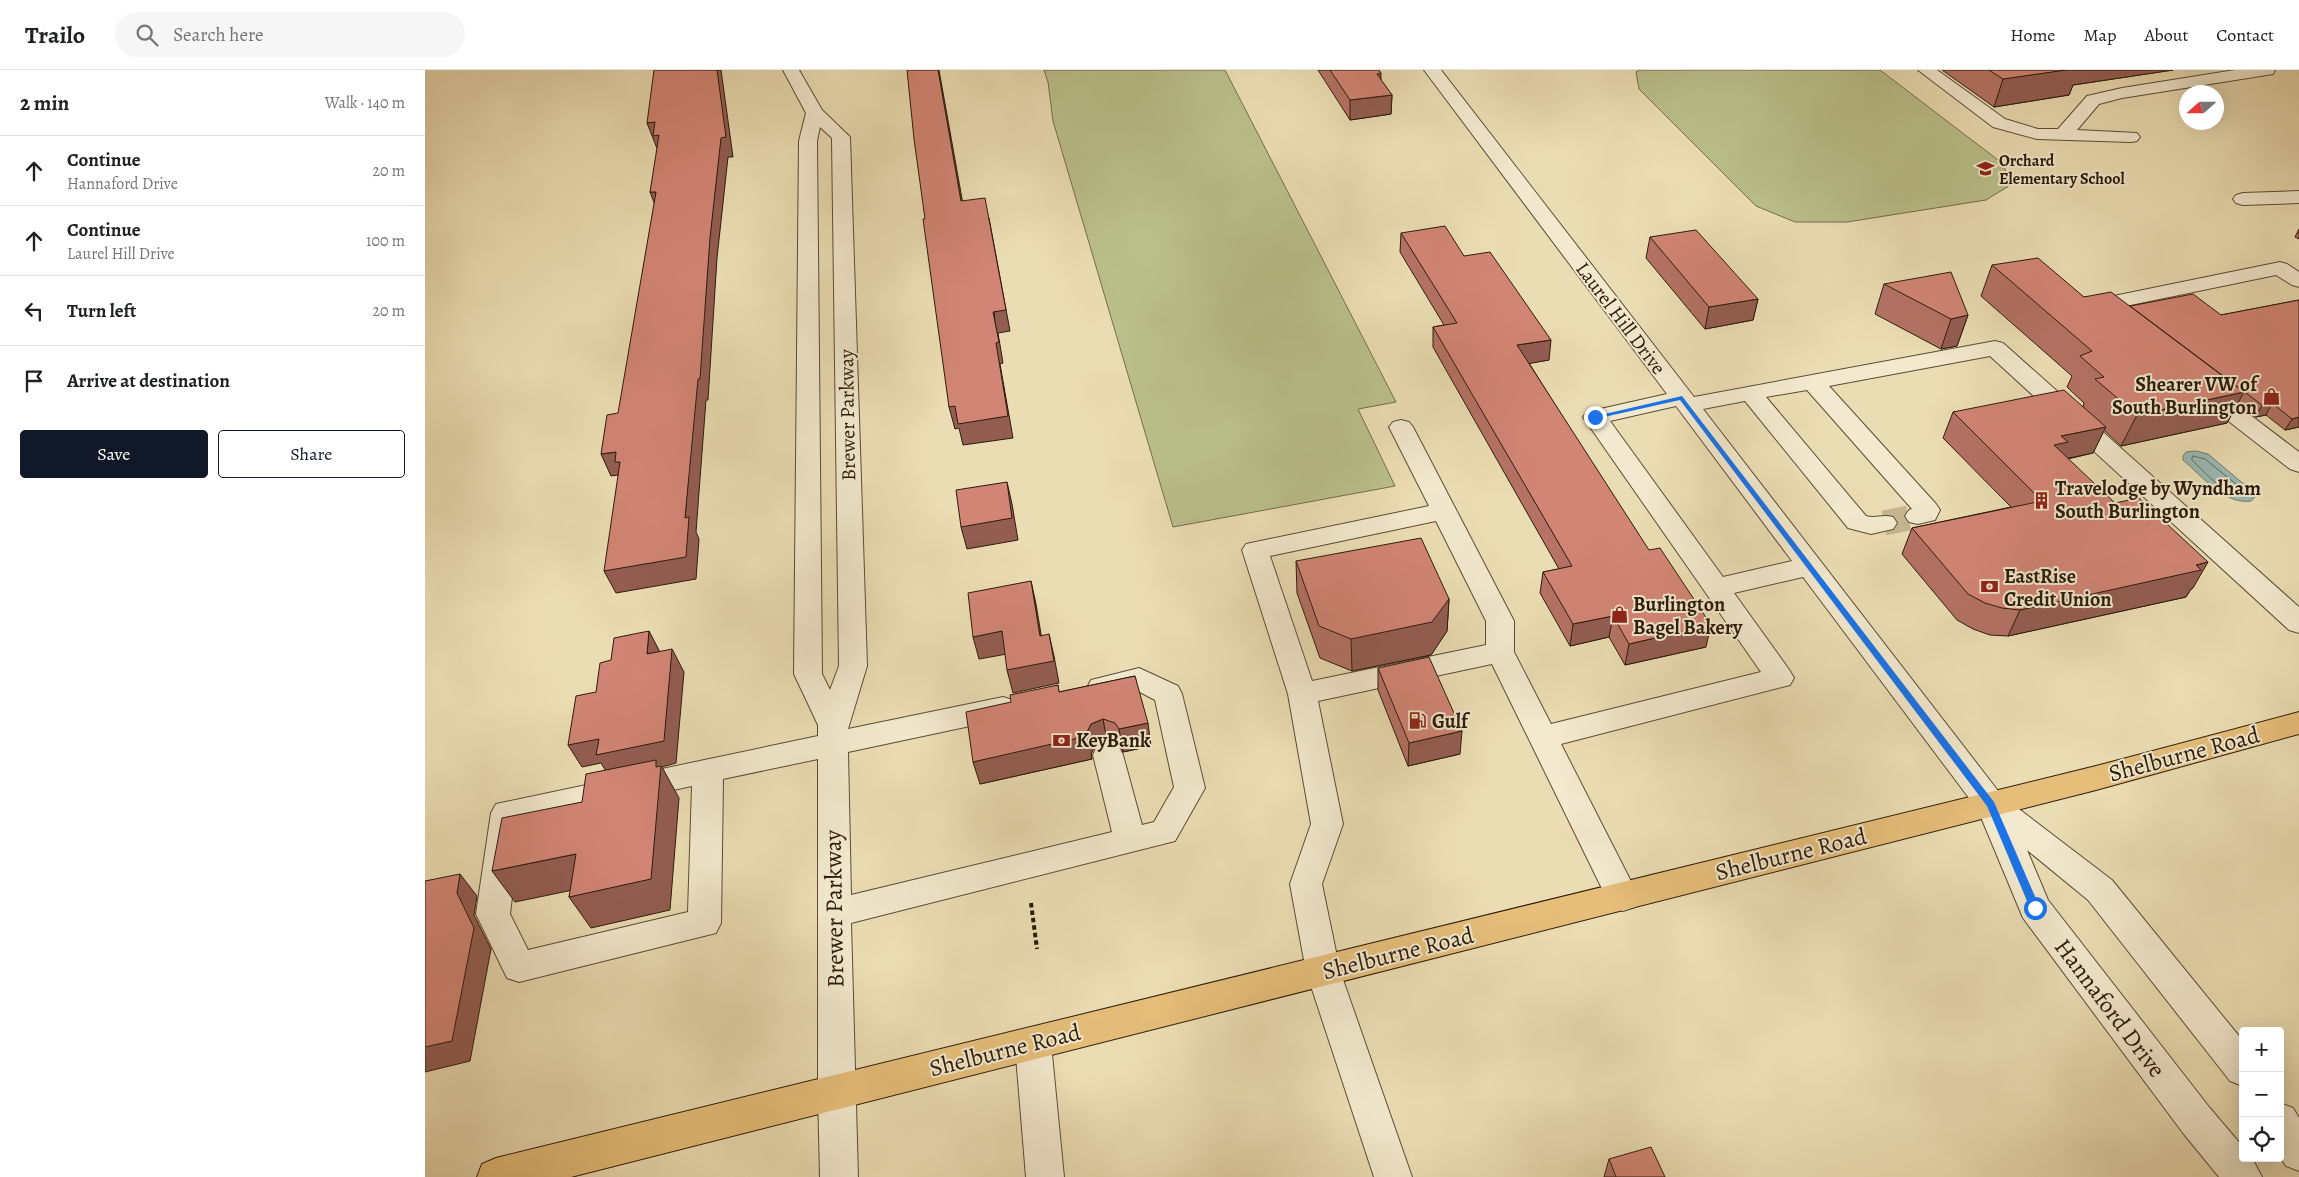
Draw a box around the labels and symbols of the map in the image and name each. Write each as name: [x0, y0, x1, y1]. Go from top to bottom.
north arrow: [2179, 85, 2224, 130]
place label: Orchard Elementary School: [1999, 150, 2125, 190]
school or university icon: Orchard Elementary School: [1975, 159, 1995, 179]
street label: Laurel Hill Drive: [1569, 256, 1672, 380]
street label: Brewer Parkway: [833, 348, 862, 481]
place label: Shearer VW of South Burlington: [2112, 371, 2260, 421]
shop icon: Shearer VW of South Burlington: [2261, 386, 2281, 406]
route end: [1584, 406, 1607, 429]
place label: Travelodge by Wyndham South Burlington: [2055, 475, 2261, 525]
building icon: Travelodge by Wyndham South Burlington: [2031, 490, 2051, 510]
place label: EastRise Credit Union: [2004, 563, 2111, 613]
bank icon: EastRise Credit Union: [1980, 577, 2000, 597]
place label: Burlington Bagel Bakery: [1633, 591, 1743, 641]
shop icon: Burlington Bagel Bakery: [1609, 605, 1629, 625]
place label: Gulf: [1432, 708, 1471, 735]
fuel station icon: Gulf: [1408, 711, 1428, 731]
street label: Shelburne Road: [2105, 718, 2263, 790]
place label: KeyBank: [1076, 727, 1151, 754]
bank icon: KeyBank: [1052, 730, 1072, 750]
street label: Shelburne Road: [1712, 820, 1870, 888]
street label: Brewer Parkway: [817, 829, 851, 988]
route start: [2024, 897, 2047, 920]
street label: Shelburne Road: [1319, 919, 1477, 987]
street label: Hannaford Drive: [2047, 932, 2173, 1084]
street label: Shelburne Road: [926, 1016, 1084, 1084]

